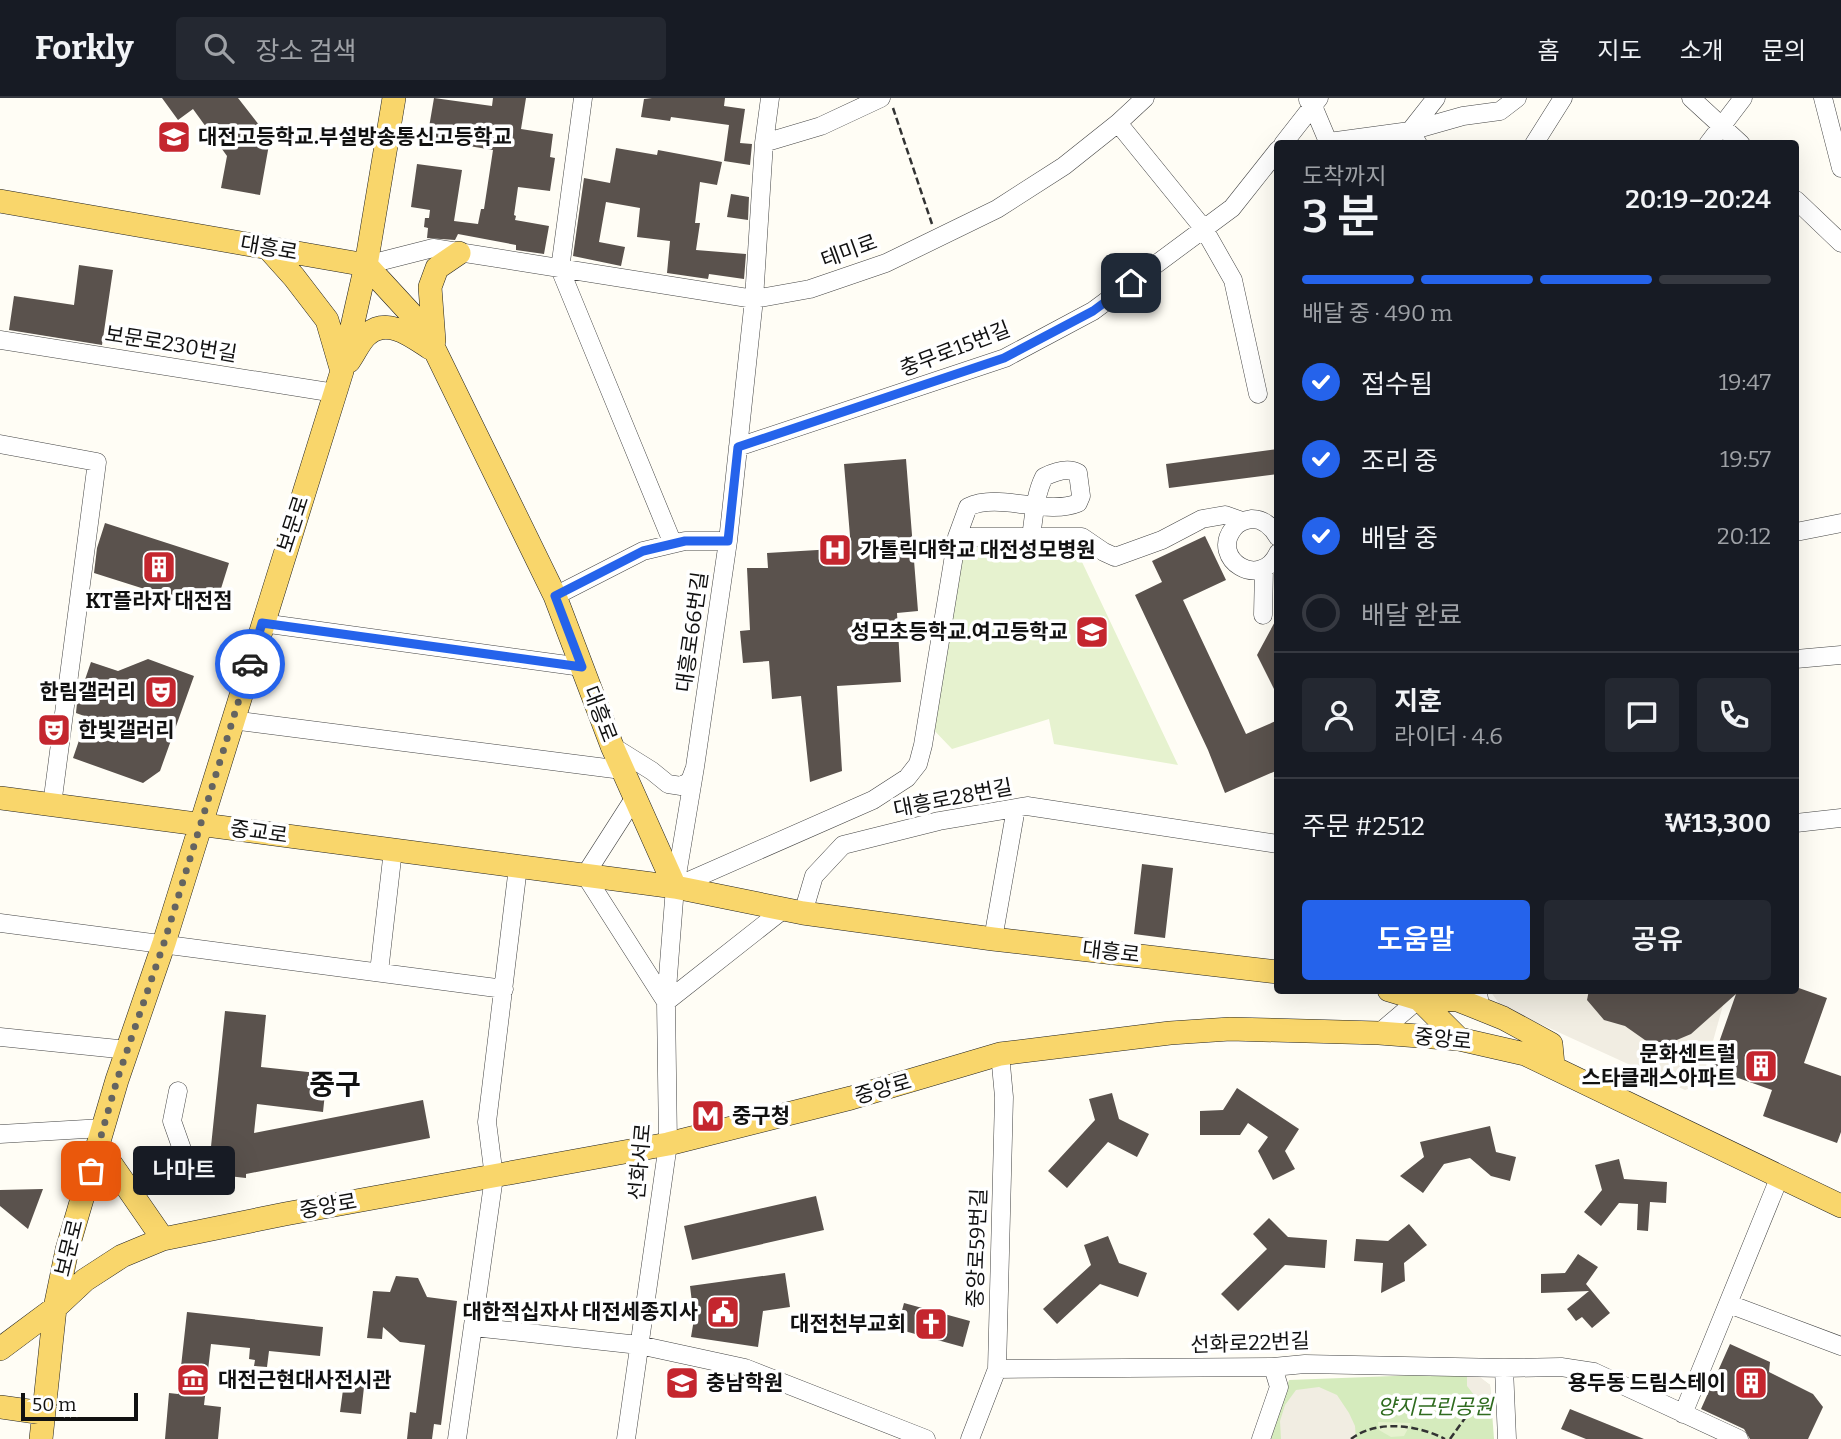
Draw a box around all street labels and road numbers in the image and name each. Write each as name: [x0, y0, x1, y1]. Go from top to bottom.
street label: 테미로: [817, 229, 881, 273]
street label: 대흥로: [238, 230, 300, 266]
street label: 충무로15번길: [896, 316, 1014, 382]
street label: 보문로230번길: [103, 321, 239, 367]
street label: 보문로: [272, 492, 314, 556]
street label: 대흥로66번길: [671, 570, 713, 694]
street label: 대흥로: [577, 682, 623, 746]
street label: 대흥로28번길: [891, 774, 1015, 822]
street label: 중교로: [228, 815, 290, 849]
street label: 대흥로: [1081, 936, 1141, 968]
street label: 중앙로: [1413, 1023, 1473, 1055]
street label: 중앙로: [852, 1069, 914, 1109]
street label: 선화서로: [624, 1122, 656, 1202]
street label: 중앙로: [297, 1188, 359, 1224]
street label: 중앙로59번길: [962, 1188, 992, 1308]
street label: 보문로: [49, 1217, 89, 1279]
street label: 선화로22번길: [1190, 1328, 1310, 1358]

